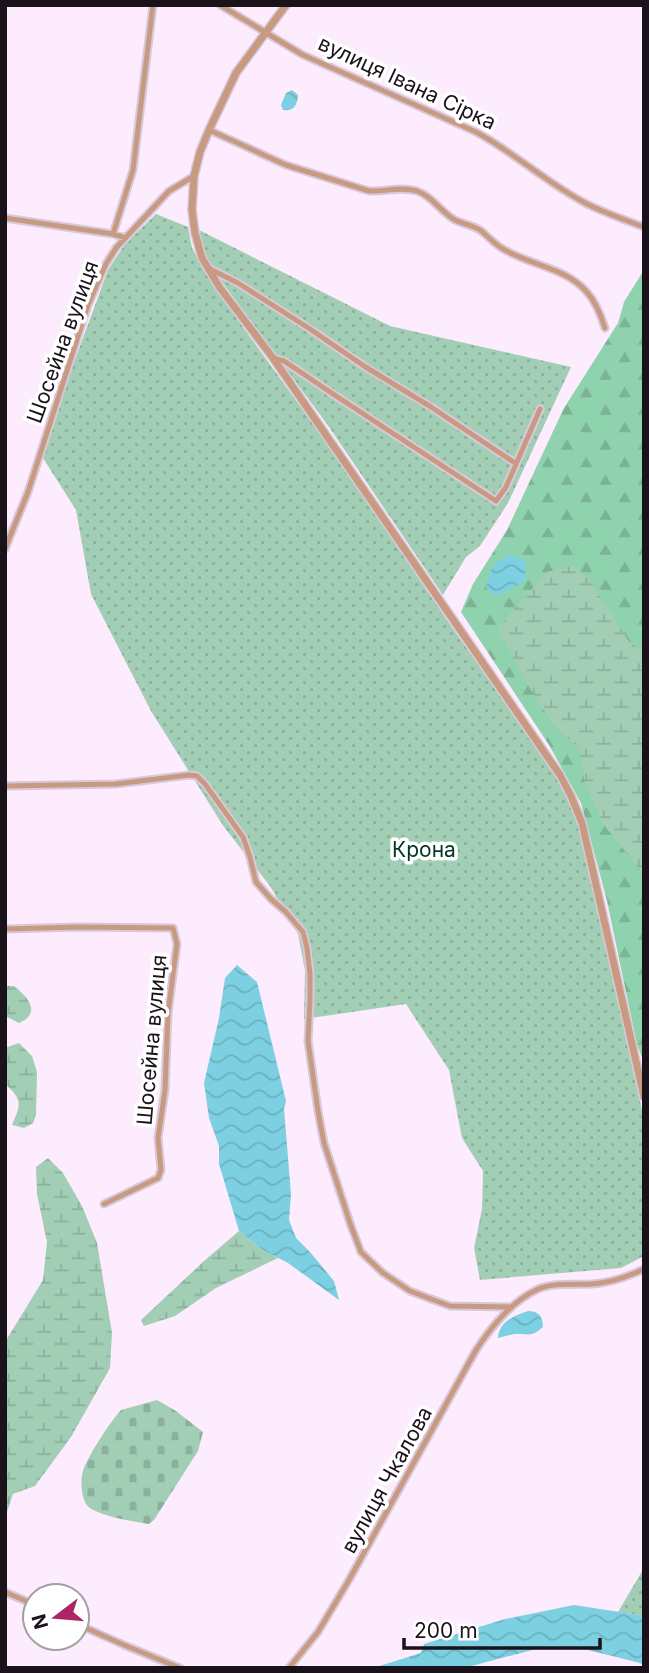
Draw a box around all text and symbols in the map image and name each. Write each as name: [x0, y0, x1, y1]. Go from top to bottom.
street label: вулиця Івана Сірка: [314, 30, 500, 135]
street label: Шосейна вулиця: [22, 257, 103, 426]
park label: Крона: [392, 837, 456, 862]
street label: Шосейна вулиця: [132, 954, 171, 1126]
street label: вулиця Чкалова: [336, 1402, 437, 1557]
north arrow: [21, 1582, 91, 1652]
scale bar: [404, 1606, 600, 1650]
text: N: [27, 1611, 53, 1632]
text: 200 m: [414, 1618, 478, 1643]

